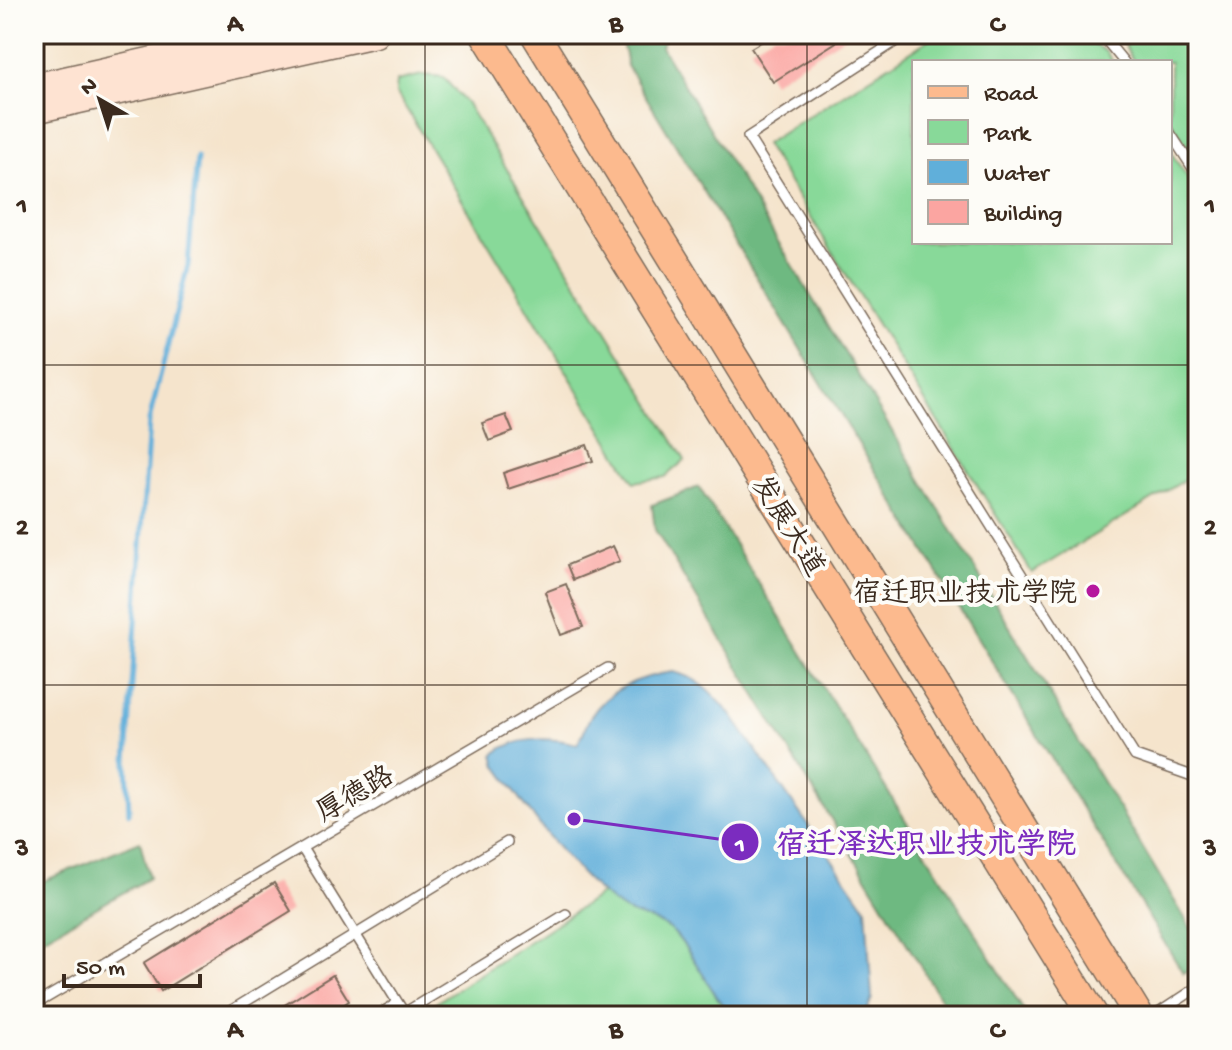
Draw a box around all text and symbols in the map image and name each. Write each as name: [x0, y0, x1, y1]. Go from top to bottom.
text: A: [226, 11, 244, 42]
text: B: [608, 11, 624, 42]
text: C: [990, 11, 1007, 42]
north arrow: [60, 60, 140, 140]
legend: [912, 60, 1172, 244]
text: N: [76, 73, 104, 102]
text: Road: [984, 81, 1038, 110]
text: Park: [983, 121, 1032, 150]
text: Water: [984, 161, 1051, 190]
text: 1: [16, 193, 27, 224]
text: 1: [1204, 193, 1215, 224]
text: Building: [983, 201, 1062, 230]
street label: 发展大道: [743, 471, 831, 584]
text: 2: [16, 514, 29, 545]
text: 2: [1204, 514, 1217, 545]
place label: 宿迁职业技术学院: [853, 577, 1077, 612]
marker: 宿迁职业技术学院: [1084, 582, 1102, 600]
street label: 厚德路: [311, 759, 401, 831]
callout: 宿迁泽达职业技术学院: [720, 815, 1092, 869]
text: 宿迁泽达职业技术学院: [776, 828, 1076, 865]
text: 1: [734, 832, 745, 861]
text: 3: [14, 835, 29, 866]
text: 3: [1202, 835, 1217, 866]
scale bar: [64, 938, 200, 988]
text: 50 m: [76, 955, 125, 984]
text: A: [226, 1017, 244, 1048]
text: B: [608, 1017, 624, 1048]
text: C: [990, 1017, 1007, 1048]

